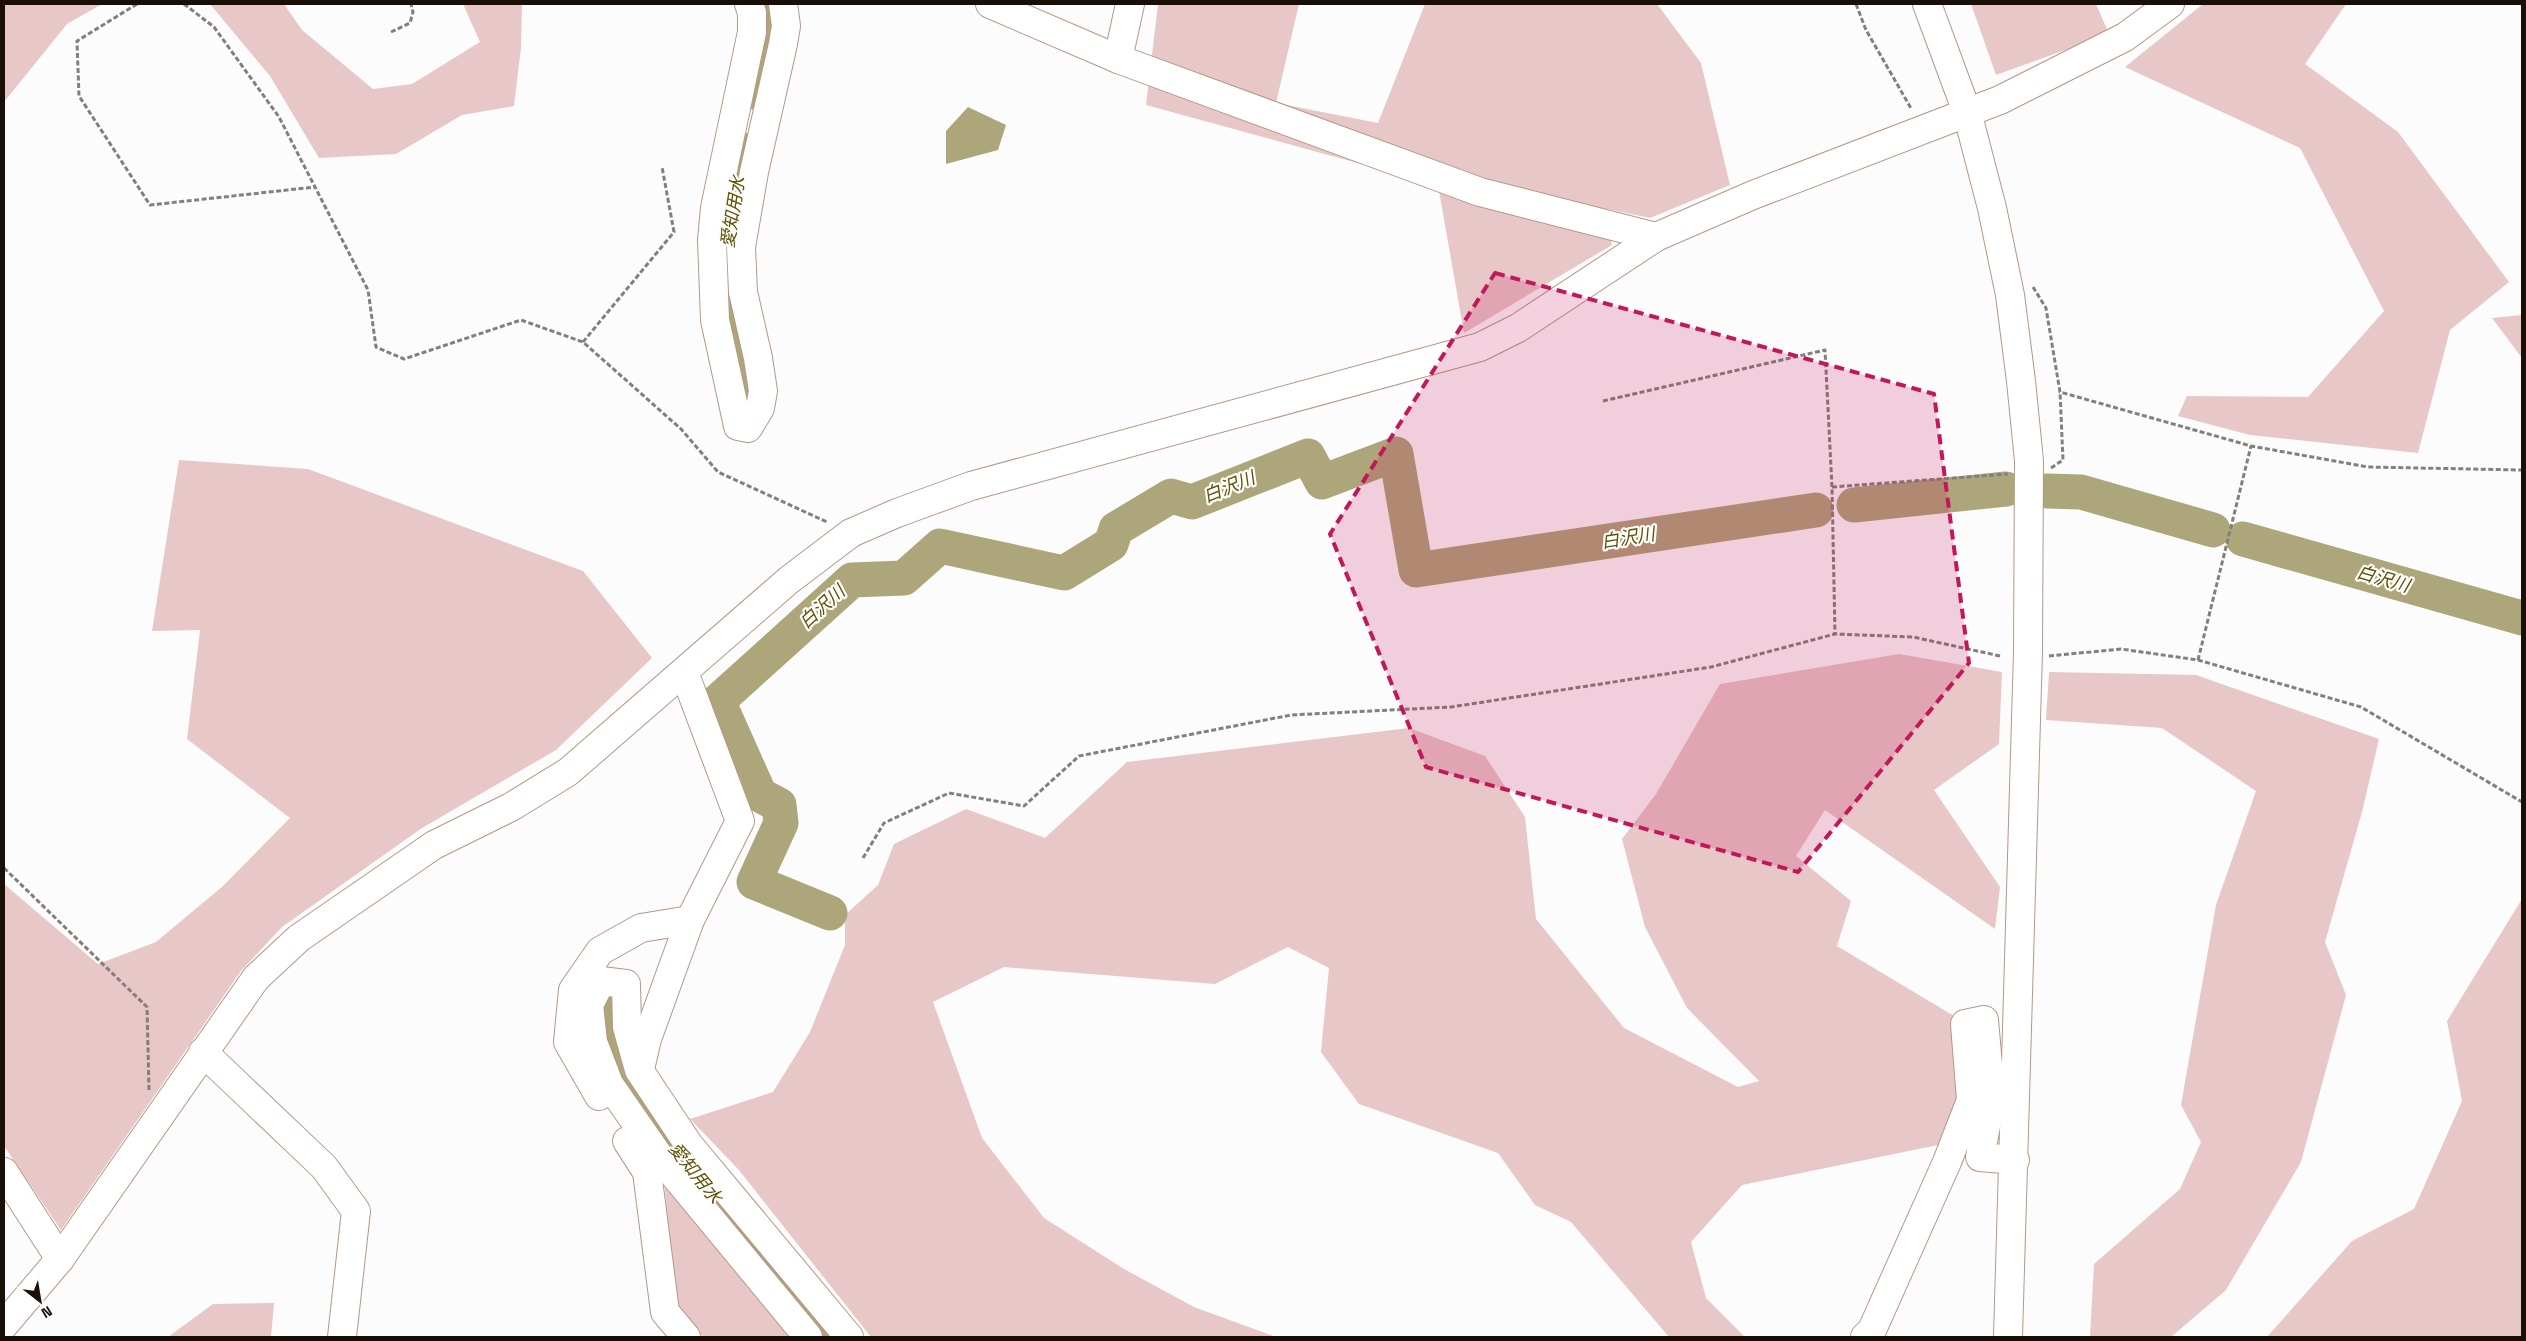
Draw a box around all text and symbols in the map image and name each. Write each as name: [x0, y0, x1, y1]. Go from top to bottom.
water label: 愛知用水: [716, 173, 750, 249]
water label: 白沢川: [1199, 465, 1260, 507]
water label: 白沢川: [1599, 522, 1658, 553]
water label: 白沢川: [2354, 560, 2414, 598]
water label: 白沢川: [794, 579, 851, 633]
water label: 愛知用水: [664, 1137, 728, 1209]
north arrow: [15, 1276, 65, 1326]
text: N: [38, 1302, 55, 1322]

